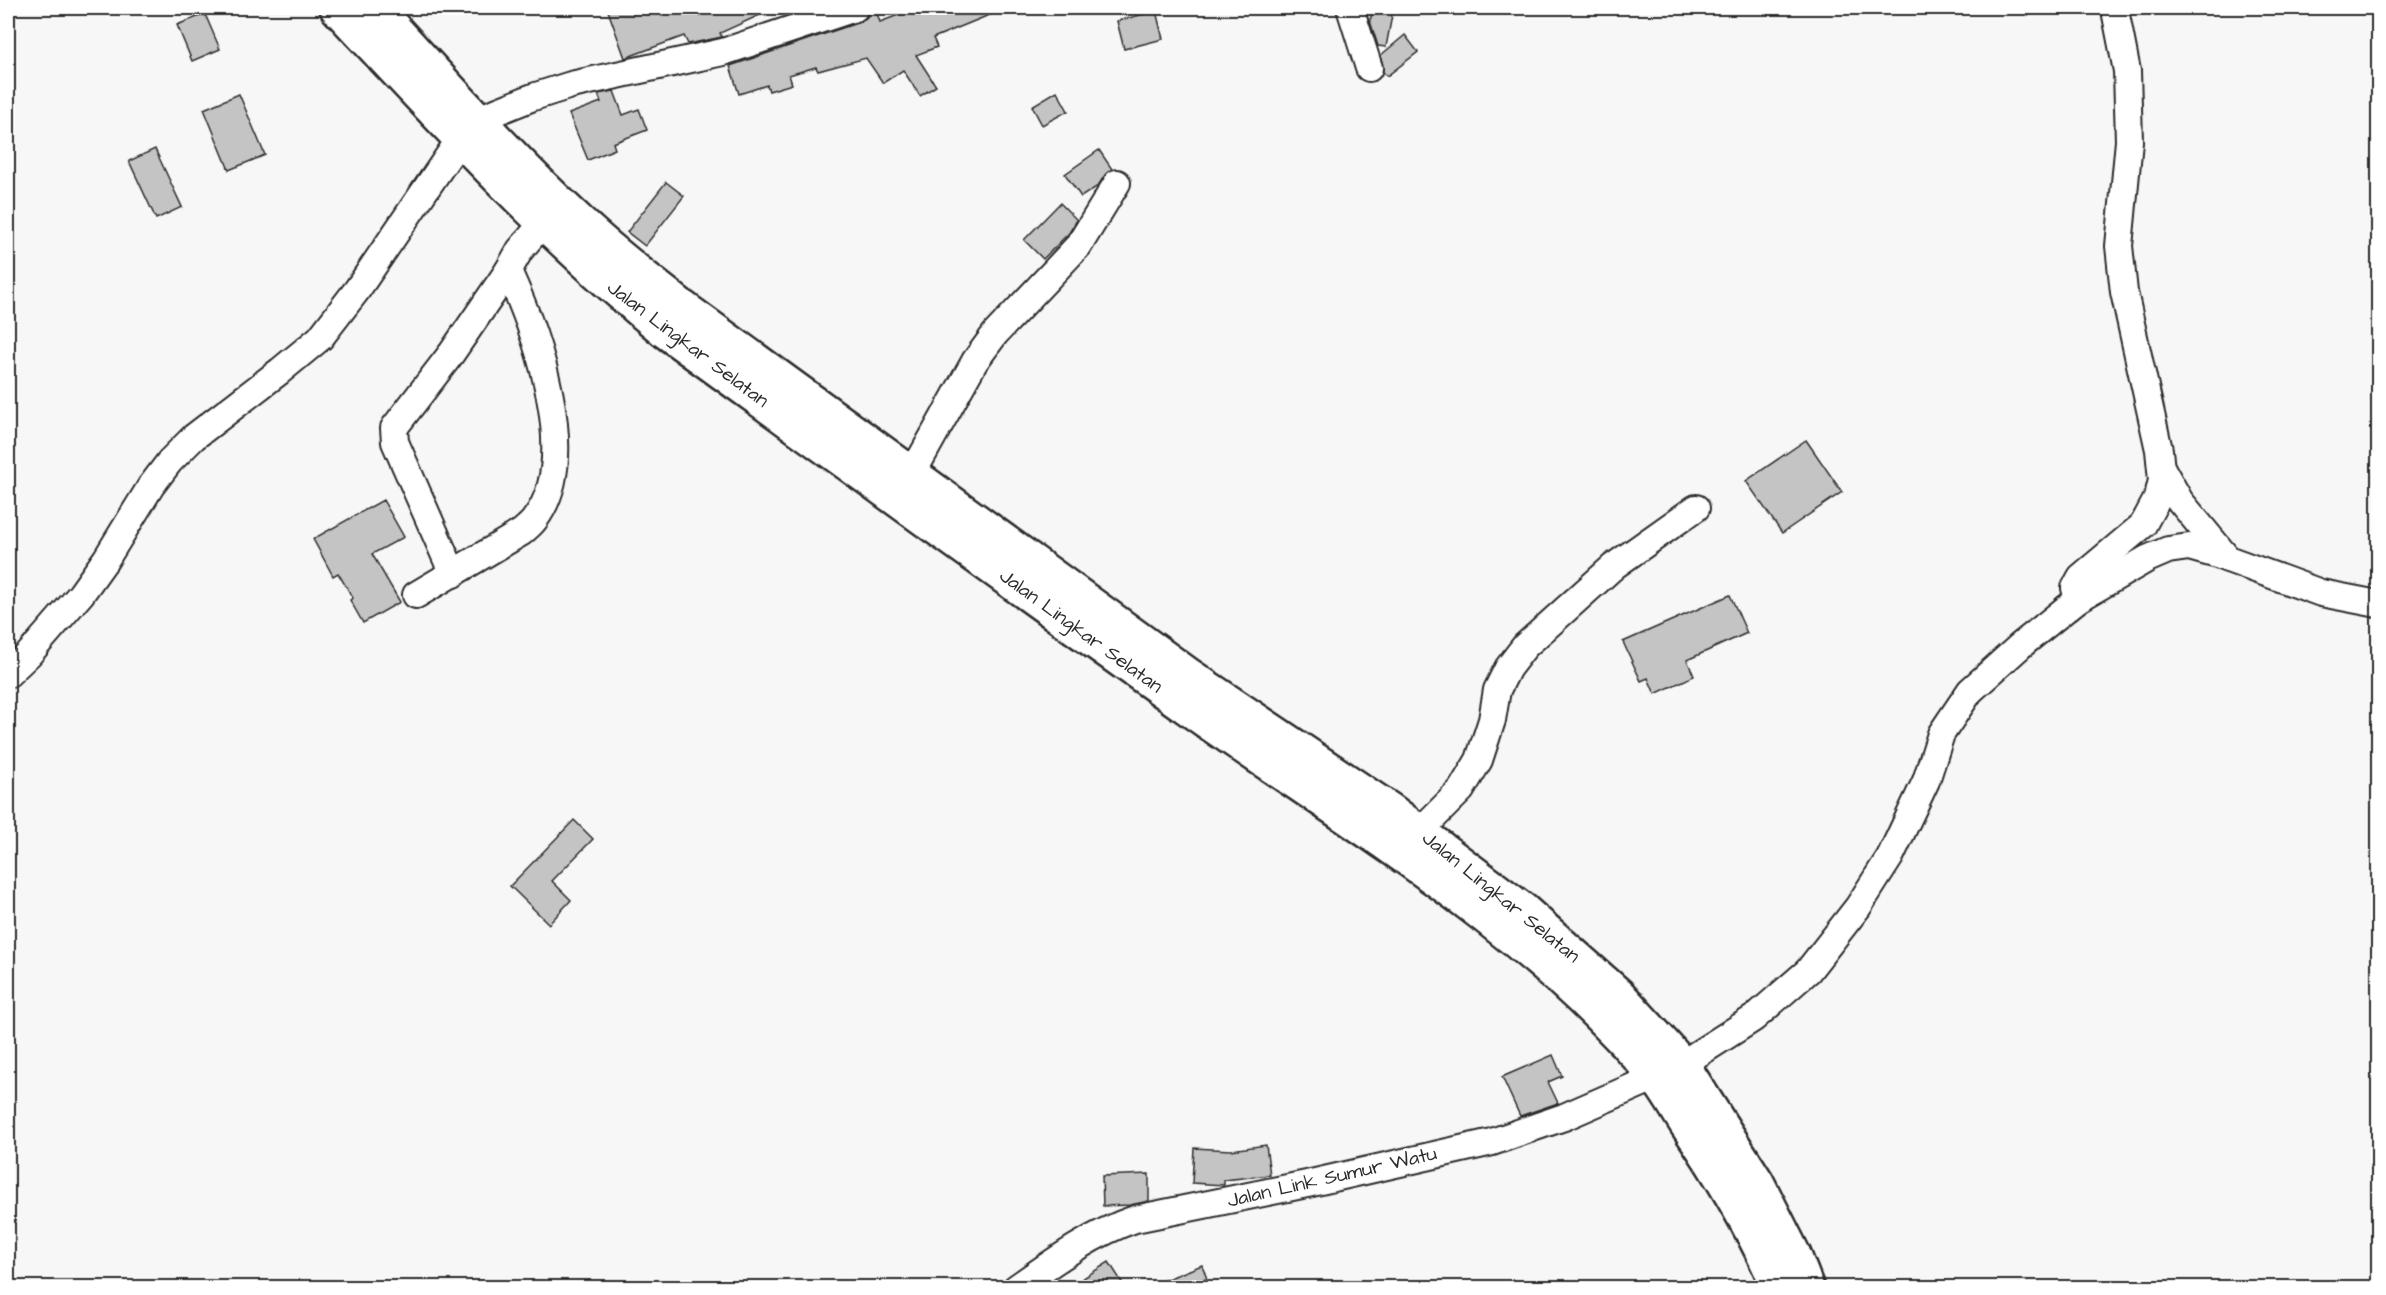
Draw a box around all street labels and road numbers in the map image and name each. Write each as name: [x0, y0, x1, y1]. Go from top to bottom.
street label: Jalan Lingkar Selatan: [601, 274, 775, 415]
street label: Jalan Lingkar Selatan: [993, 562, 1169, 701]
street label: Jalan Lingkar Selatan: [1415, 824, 1586, 970]
street label: Jalan Link Sumur Watu: [1224, 1139, 1440, 1215]

